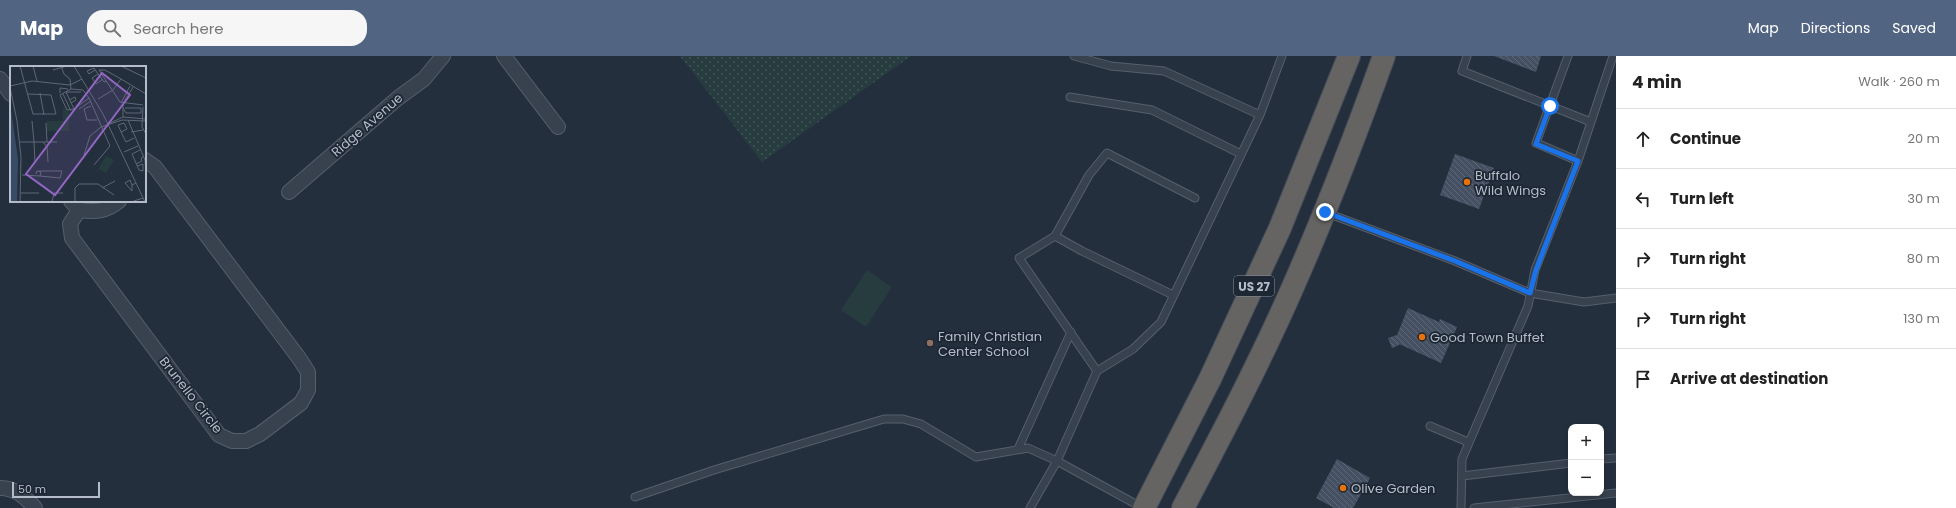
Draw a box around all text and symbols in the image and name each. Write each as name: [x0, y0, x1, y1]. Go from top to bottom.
search box: [87, 10, 367, 46]
text: Map: [20, 15, 63, 42]
icon: search: [101, 17, 123, 39]
text: Search here: [133, 18, 224, 39]
text: Map: [1748, 18, 1779, 38]
text: Directions: [1801, 18, 1870, 38]
text: Saved: [1892, 18, 1936, 38]
inset map: [10, 66, 146, 202]
text: 4 min: [1632, 70, 1682, 94]
text: Walk · 260 m: [1858, 72, 1940, 91]
street label: Ridge Avenue: [327, 89, 407, 161]
route start: [1541, 97, 1559, 115]
icon: ahead: [1632, 128, 1654, 150]
text: Continue: [1670, 128, 1741, 149]
text: 20 m: [1907, 129, 1940, 148]
place label: Buffalo Wild Wings: [1475, 166, 1546, 200]
marker: Buffalo Wild Wings: [1462, 177, 1472, 187]
icon: left: [1632, 188, 1654, 210]
text: Turn left: [1670, 188, 1734, 209]
text: 30 m: [1907, 189, 1940, 208]
route end: [1316, 203, 1334, 221]
icon: right: [1632, 248, 1654, 270]
text: Turn right: [1670, 248, 1746, 269]
text: 80 m: [1907, 249, 1940, 268]
road number: US 27: [1234, 276, 1274, 296]
icon: right: [1632, 308, 1654, 330]
text: Turn right: [1670, 308, 1746, 329]
text: 130 m: [1903, 309, 1940, 328]
place label: Family Christian Center School: [938, 327, 1042, 361]
place label: Good Town Buffet: [1430, 328, 1545, 347]
marker: Good Town Buffet: [1417, 332, 1427, 342]
marker: Family Christian Center School: [925, 338, 935, 348]
street label: Brunello Circle: [155, 353, 227, 437]
icon: arrive: [1632, 368, 1654, 390]
text: Arrive at destination: [1670, 368, 1828, 389]
map controls: [1568, 424, 1604, 496]
button: +: [1568, 424, 1604, 460]
button: −: [1568, 460, 1604, 496]
place label: Olive Garden: [1351, 479, 1435, 498]
scale bar: [12, 480, 100, 499]
text: 50 m: [18, 481, 46, 497]
marker: Olive Garden: [1338, 483, 1348, 493]

